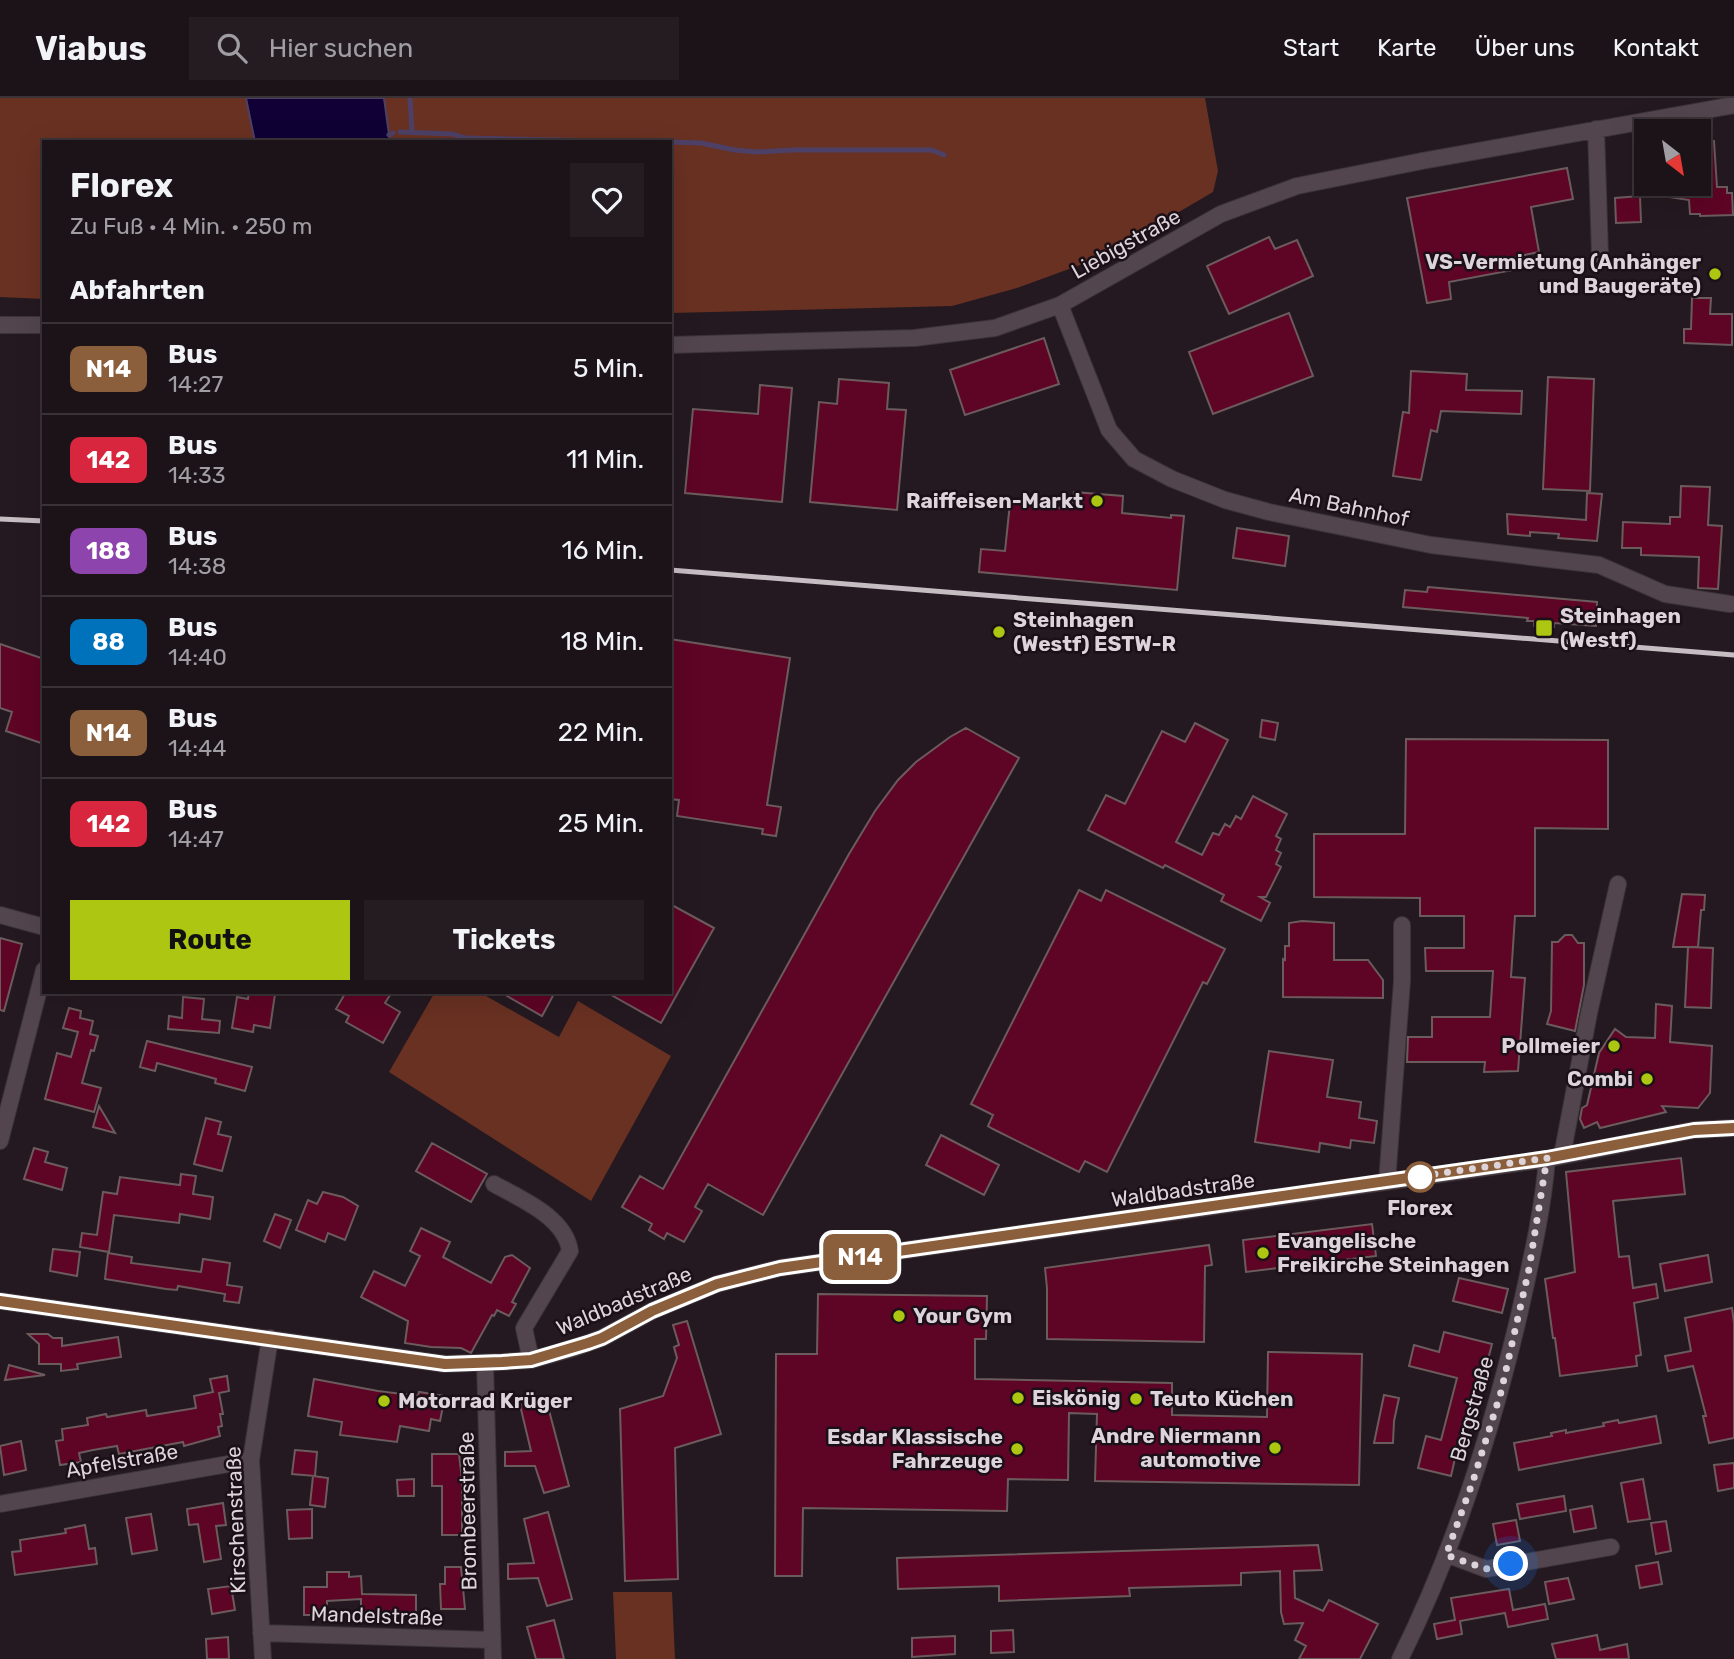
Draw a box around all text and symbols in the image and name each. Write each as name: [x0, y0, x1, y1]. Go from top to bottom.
search box: [189, 17, 679, 80]
text: Viabus: [35, 29, 147, 68]
icon: search: [213, 29, 251, 67]
text: Hier suchen: [269, 33, 413, 64]
text: Start: [1283, 34, 1339, 62]
text: Karte: [1377, 34, 1437, 62]
text: Über uns: [1475, 34, 1575, 62]
text: Kontakt: [1613, 34, 1699, 62]
north arrow: [1634, 119, 1712, 196]
map controls: [1634, 119, 1711, 196]
button: heart: [570, 163, 644, 237]
text: Florex: [70, 166, 173, 205]
street label: Liebigstraße: [1067, 203, 1185, 284]
text: Zu Fuß · 4 Min. · 250 m: [70, 212, 313, 240]
place label: VS-Vermietung (Anhänger und Baugeräte): [1425, 249, 1701, 298]
marker: VS-Vermietung (Anhänger und Baugeräte): [1707, 266, 1723, 282]
text: Abfahrten: [70, 275, 205, 306]
text: Bus: [168, 339, 217, 370]
text: 5 Min.: [573, 353, 644, 384]
text: N14: [86, 355, 131, 383]
text: 14:27: [168, 370, 223, 398]
text: Bus: [168, 430, 217, 461]
text: 11 Min.: [566, 444, 644, 475]
text: 142: [87, 446, 130, 474]
text: 14:33: [168, 461, 226, 489]
street label: Am Bahnhof: [1287, 482, 1411, 531]
place label: Raiffeisen-Markt: [906, 488, 1083, 513]
marker: Raiffeisen-Markt: [1089, 493, 1105, 509]
text: Bus: [168, 521, 217, 552]
text: 16 Min.: [562, 535, 644, 566]
text: 188: [86, 537, 131, 565]
text: 14:38: [168, 552, 226, 580]
place label: Steinhagen (Westf): [1560, 603, 1681, 652]
place label: Steinhagen (Westf) ESTW-R: [1013, 607, 1176, 656]
text: Bus: [168, 612, 217, 643]
marker: Steinhagen (Westf): [1534, 618, 1554, 638]
marker: Steinhagen (Westf) ESTW-R: [991, 624, 1007, 640]
text: 18 Min.: [561, 626, 644, 657]
text: 88: [92, 628, 125, 656]
text: 14:40: [168, 643, 227, 671]
text: Bus: [168, 703, 217, 734]
text: 22 Min.: [558, 717, 644, 748]
text: N14: [86, 719, 131, 747]
text: 14:44: [168, 734, 227, 762]
text: Bus: [168, 794, 217, 825]
text: 25 Min.: [558, 808, 644, 839]
text: 142: [87, 810, 130, 838]
text: 14:47: [168, 825, 224, 853]
button: Route: [70, 900, 350, 980]
button: Tickets: [364, 900, 644, 980]
place label: Pollmeier: [1501, 1033, 1600, 1058]
marker: Pollmeier: [1606, 1038, 1622, 1054]
place label: Combi: [1567, 1066, 1633, 1091]
marker: Combi: [1639, 1071, 1655, 1087]
marker: Florex: [1405, 1162, 1435, 1192]
street label: Waldbadstraße: [1110, 1167, 1256, 1212]
place label: Florex: [1387, 1195, 1454, 1220]
place label: Evangelische Freikirche Steinhagen: [1277, 1228, 1509, 1277]
line badge: N14: [820, 1234, 900, 1280]
text: N14: [837, 1243, 883, 1271]
marker: Evangelische Freikirche Steinhagen: [1255, 1245, 1271, 1261]
street label: Waldbadstraße: [552, 1261, 695, 1340]
place label: Your Gym: [913, 1303, 1012, 1328]
marker: Your Gym: [891, 1308, 907, 1324]
street label: Bergstraße: [1445, 1353, 1498, 1464]
place label: Eiskönig: [1032, 1385, 1121, 1410]
place label: Teuto Küchen: [1150, 1386, 1293, 1411]
place label: Motorrad Krüger: [398, 1388, 573, 1413]
marker: Eiskönig: [1010, 1390, 1026, 1406]
marker: Teuto Küchen: [1128, 1391, 1144, 1407]
marker: Motorrad Krüger: [376, 1393, 392, 1409]
place label: Andre Niermann automotive: [1091, 1423, 1261, 1472]
place label: Esdar Klassische Fahrzeuge: [827, 1424, 1003, 1473]
street label: Brombeerstraße: [454, 1431, 481, 1591]
street label: Apfelstraße: [64, 1438, 180, 1483]
marker: Andre Niermann automotive: [1267, 1440, 1283, 1456]
marker: Esdar Klassische Fahrzeuge: [1009, 1441, 1025, 1457]
street label: Kirschenstraße: [220, 1446, 251, 1594]
your location: [1493, 1546, 1528, 1581]
street label: Mandelstraße: [310, 1601, 444, 1630]

